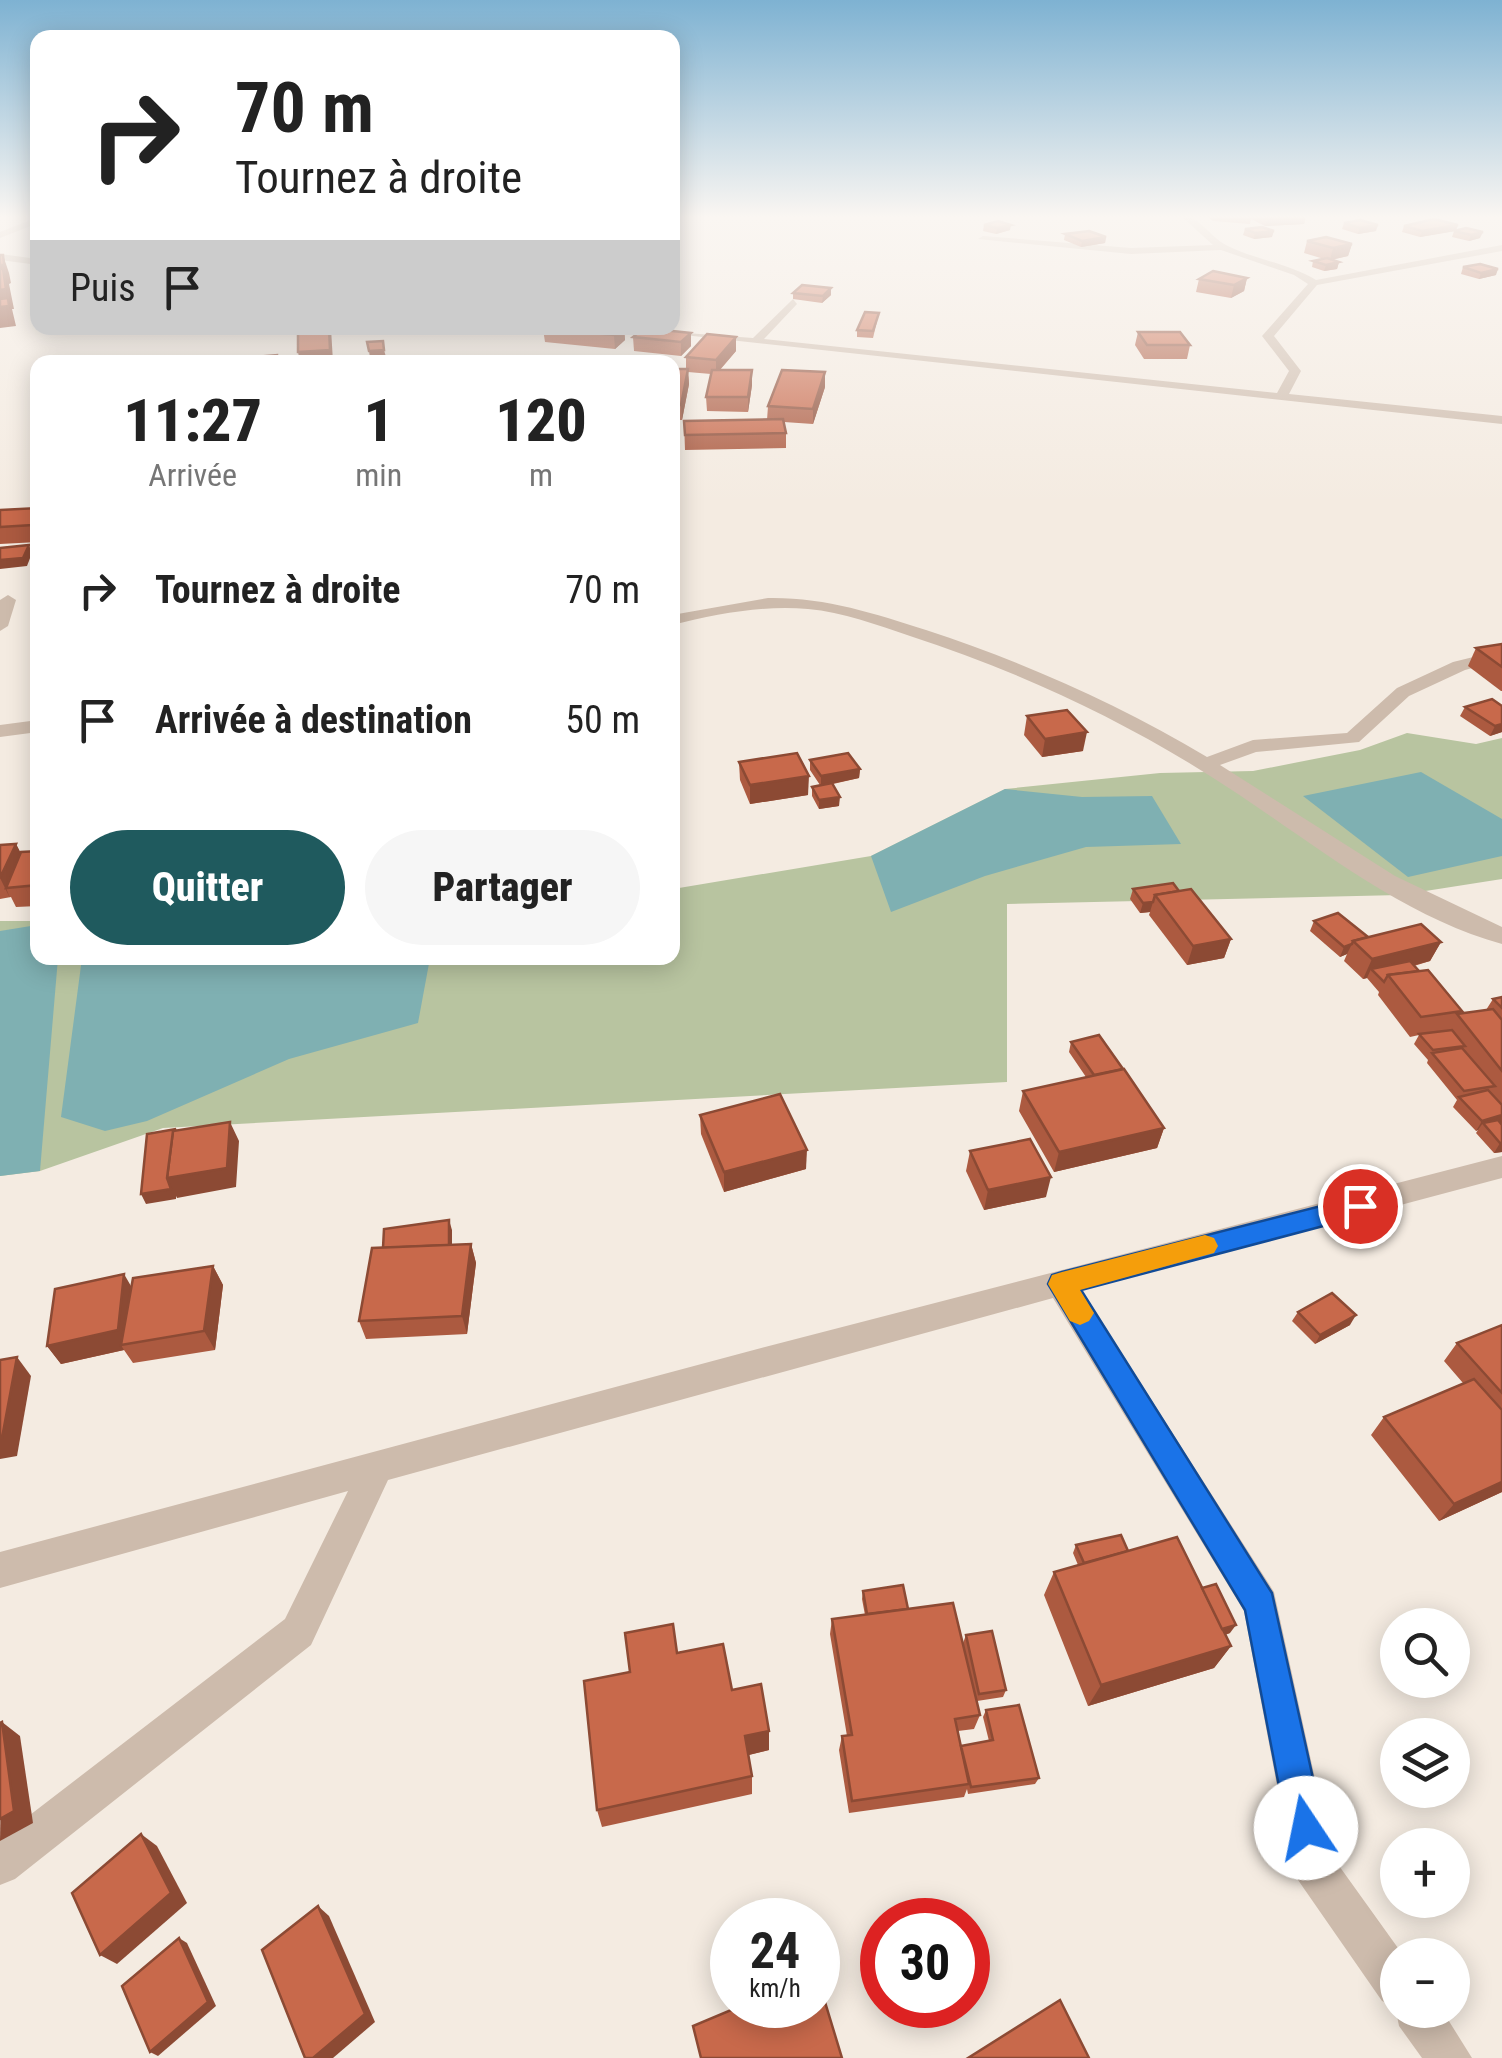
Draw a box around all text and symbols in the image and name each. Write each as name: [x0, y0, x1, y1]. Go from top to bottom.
text: 70 m: [235, 67, 374, 149]
icon: right: [70, 70, 200, 200]
text: Tournez à droite: [235, 151, 522, 204]
icon: arrive: [155, 260, 210, 315]
text: Puis: [70, 266, 135, 310]
text: 11:27: [123, 385, 262, 456]
text: 1: [363, 385, 394, 456]
text: 120: [495, 385, 587, 456]
text: Arrivée: [148, 456, 237, 494]
text: min: [355, 456, 402, 494]
text: m: [529, 456, 553, 494]
icon: right: [70, 563, 125, 618]
text: Tournez à droite: [155, 568, 401, 612]
text: 70 m: [565, 568, 640, 612]
icon: arrive: [70, 693, 125, 748]
text: Arrivée à destination: [155, 698, 472, 742]
text: 50 m: [565, 698, 640, 742]
button: Quitter: [70, 830, 345, 945]
button: Partager: [365, 830, 640, 945]
pin: [1318, 1164, 1403, 1249]
icon: arrive: [1333, 1179, 1388, 1234]
map controls: [1380, 1608, 1470, 2028]
button: search: [1380, 1608, 1470, 1698]
button: layers: [1380, 1718, 1470, 1808]
position arrow: [1254, 1776, 1358, 1880]
button: +: [1380, 1828, 1470, 1918]
speed limit sign: 30: [860, 1898, 990, 2028]
text: 24: [750, 1922, 800, 1980]
button: −: [1380, 1938, 1470, 2028]
text: km/h: [749, 1974, 801, 2003]

